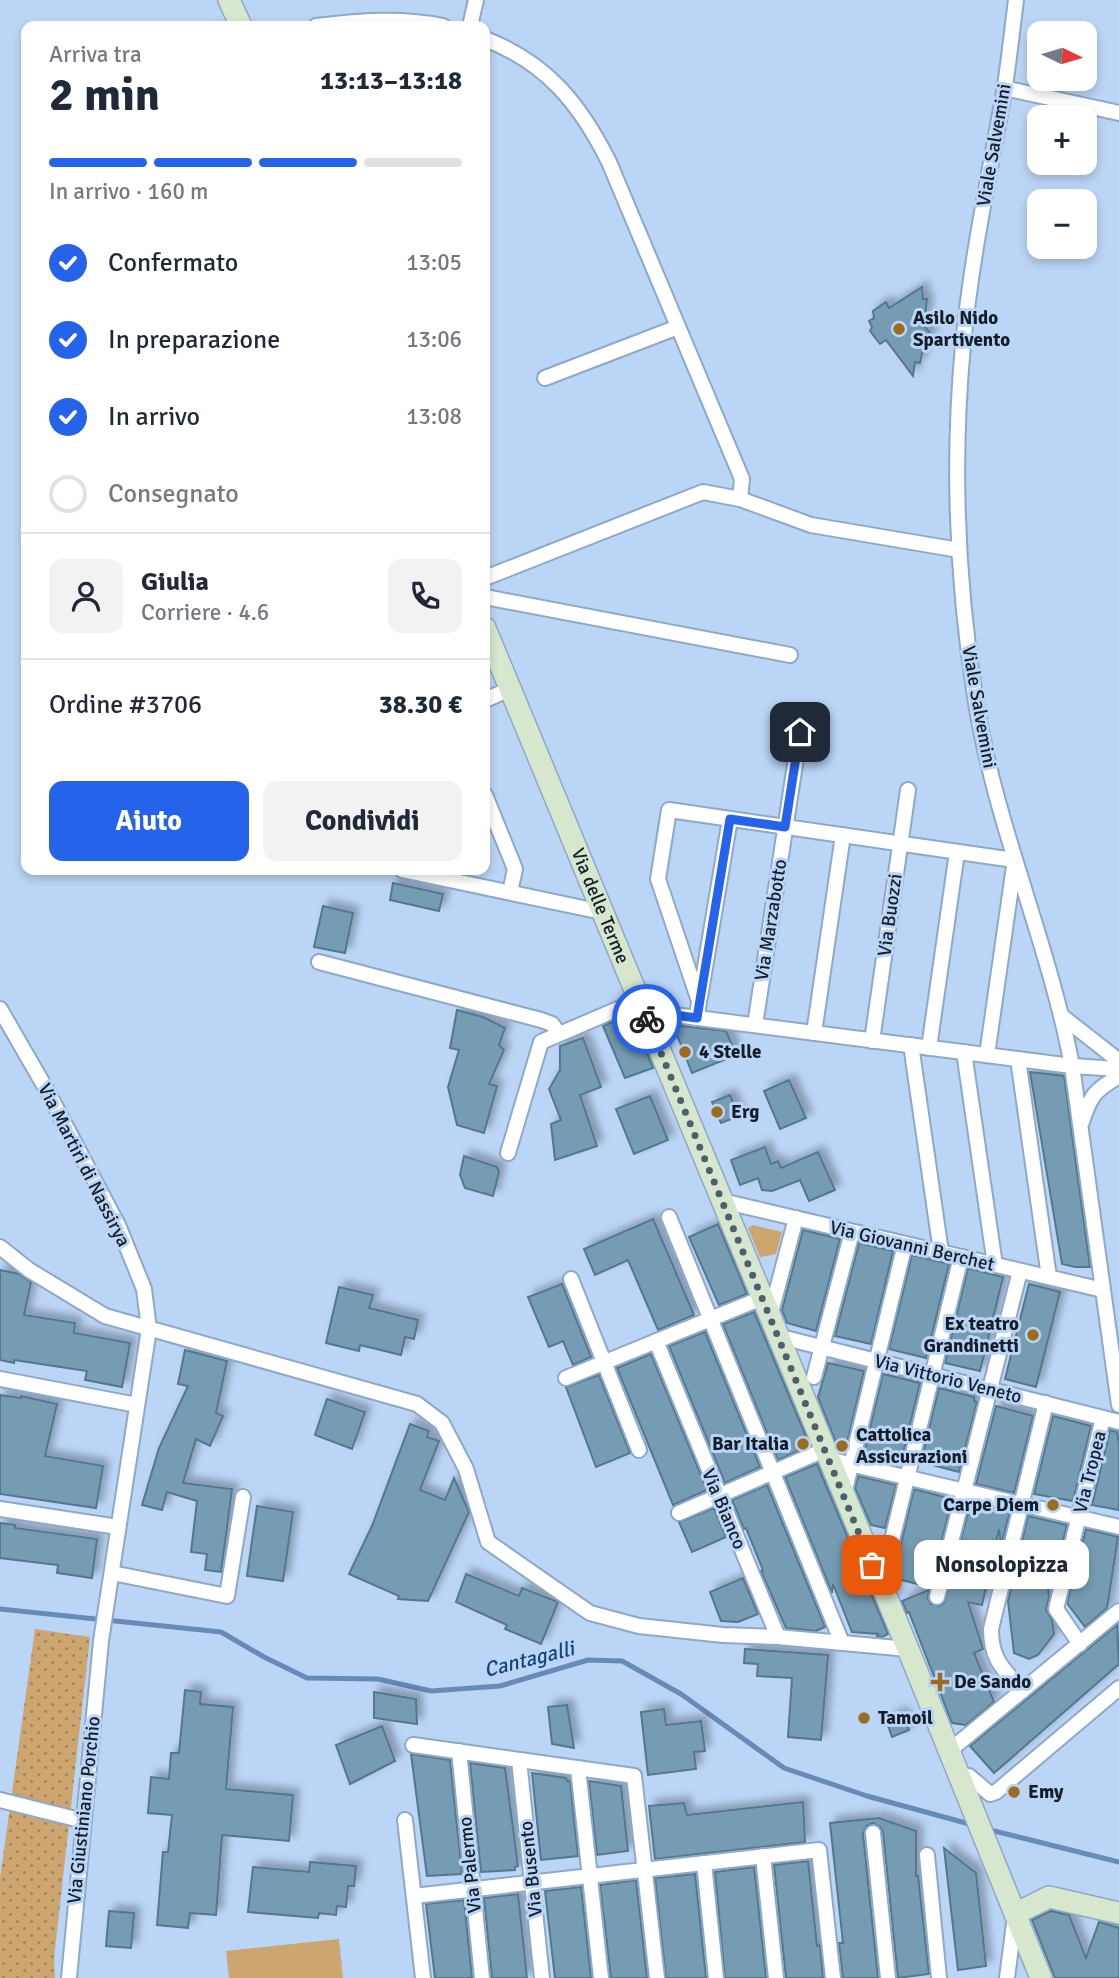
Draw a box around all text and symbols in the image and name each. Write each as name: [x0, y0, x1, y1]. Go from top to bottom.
north arrow: [1027, 21, 1097, 91]
map controls: [1027, 21, 1097, 259]
text: Arriva tra: [49, 40, 142, 69]
text: 13:13–13:18: [320, 65, 462, 97]
text: 2 min: [49, 67, 160, 123]
street label: Viale Salvemini: [971, 82, 1017, 208]
button: +: [1027, 105, 1097, 175]
text: In arrivo · 160 m: [49, 177, 208, 206]
button: −: [1027, 189, 1097, 259]
icon: check: [49, 244, 87, 282]
text: Confermato: [108, 247, 238, 279]
text: 13:05: [406, 248, 462, 277]
place label: Asilo Nido Spartivento: [913, 306, 1010, 352]
icon: check: [49, 321, 87, 359]
marker: Asilo Nido Spartivento: [891, 321, 907, 337]
text: In preparazione: [108, 324, 280, 356]
text: 13:06: [406, 325, 462, 354]
icon: check: [49, 398, 87, 436]
text: In arrivo: [108, 401, 200, 433]
text: 13:08: [406, 402, 462, 431]
text: Consegnato: [108, 478, 239, 510]
button: person: [49, 559, 123, 633]
button: phone: [388, 559, 462, 633]
text: Giulia: [141, 566, 209, 598]
text: Corriere · 4.6: [141, 598, 269, 627]
street label: Viale Salvemini: [956, 644, 1002, 770]
text: Ordine #3706: [49, 689, 202, 721]
text: 38.30 €: [379, 689, 462, 721]
pin: [770, 702, 830, 762]
icon: home: [781, 713, 819, 751]
button: Aiuto: [49, 781, 249, 861]
button: Condividi: [263, 781, 462, 861]
street label: Via delle Terme: [566, 845, 635, 967]
street label: Via Marzabotto: [750, 857, 792, 983]
street label: Via Buozzi: [872, 872, 908, 958]
courier: [612, 984, 682, 1054]
icon: bike: [628, 1000, 666, 1038]
place label: 4 Stelle: [699, 1040, 761, 1064]
marker: 4 Stelle: [677, 1044, 693, 1060]
street label: Via Martiri di Nassirya: [32, 1079, 136, 1251]
place label: Erg: [731, 1100, 759, 1124]
marker: Erg: [709, 1104, 725, 1120]
street label: Via Giovanni Berchet: [827, 1215, 997, 1277]
place label: Ex teatro Grandinetti: [923, 1312, 1019, 1358]
marker: Ex teatro Grandinetti: [1025, 1327, 1041, 1343]
street label: Via Vittorio Veneto: [872, 1349, 1024, 1409]
place label: Cattolica Assicurazioni: [856, 1423, 967, 1469]
street label: Via Tropea: [1068, 1428, 1112, 1516]
place label: Bar Italia: [712, 1432, 789, 1456]
marker: Bar Italia: [795, 1436, 811, 1452]
marker: Cattolica Assicurazioni: [834, 1438, 850, 1454]
street label: Via Bianco: [696, 1465, 752, 1553]
place label: Carpe Diem: [943, 1493, 1039, 1517]
marker: Carpe Diem: [1045, 1497, 1061, 1513]
pin: [842, 1535, 902, 1595]
callout: Nonsolopizza: [914, 1540, 1089, 1590]
icon: bag: [853, 1546, 891, 1584]
text: Nonsolopizza: [935, 1550, 1068, 1579]
water label: Cantagalli: [481, 1635, 579, 1683]
place label: De Sando: [954, 1670, 1031, 1694]
marker: De Sando: [932, 1674, 948, 1690]
place label: Tamoil: [878, 1706, 933, 1730]
marker: Tamoil: [856, 1710, 872, 1726]
street label: Via Giustiniano Porchio: [62, 1715, 106, 1905]
place label: Emy: [1028, 1780, 1064, 1804]
marker: Emy: [1006, 1784, 1022, 1800]
street label: Via Palermo: [453, 1816, 487, 1914]
street label: Via Busento: [514, 1820, 548, 1918]

